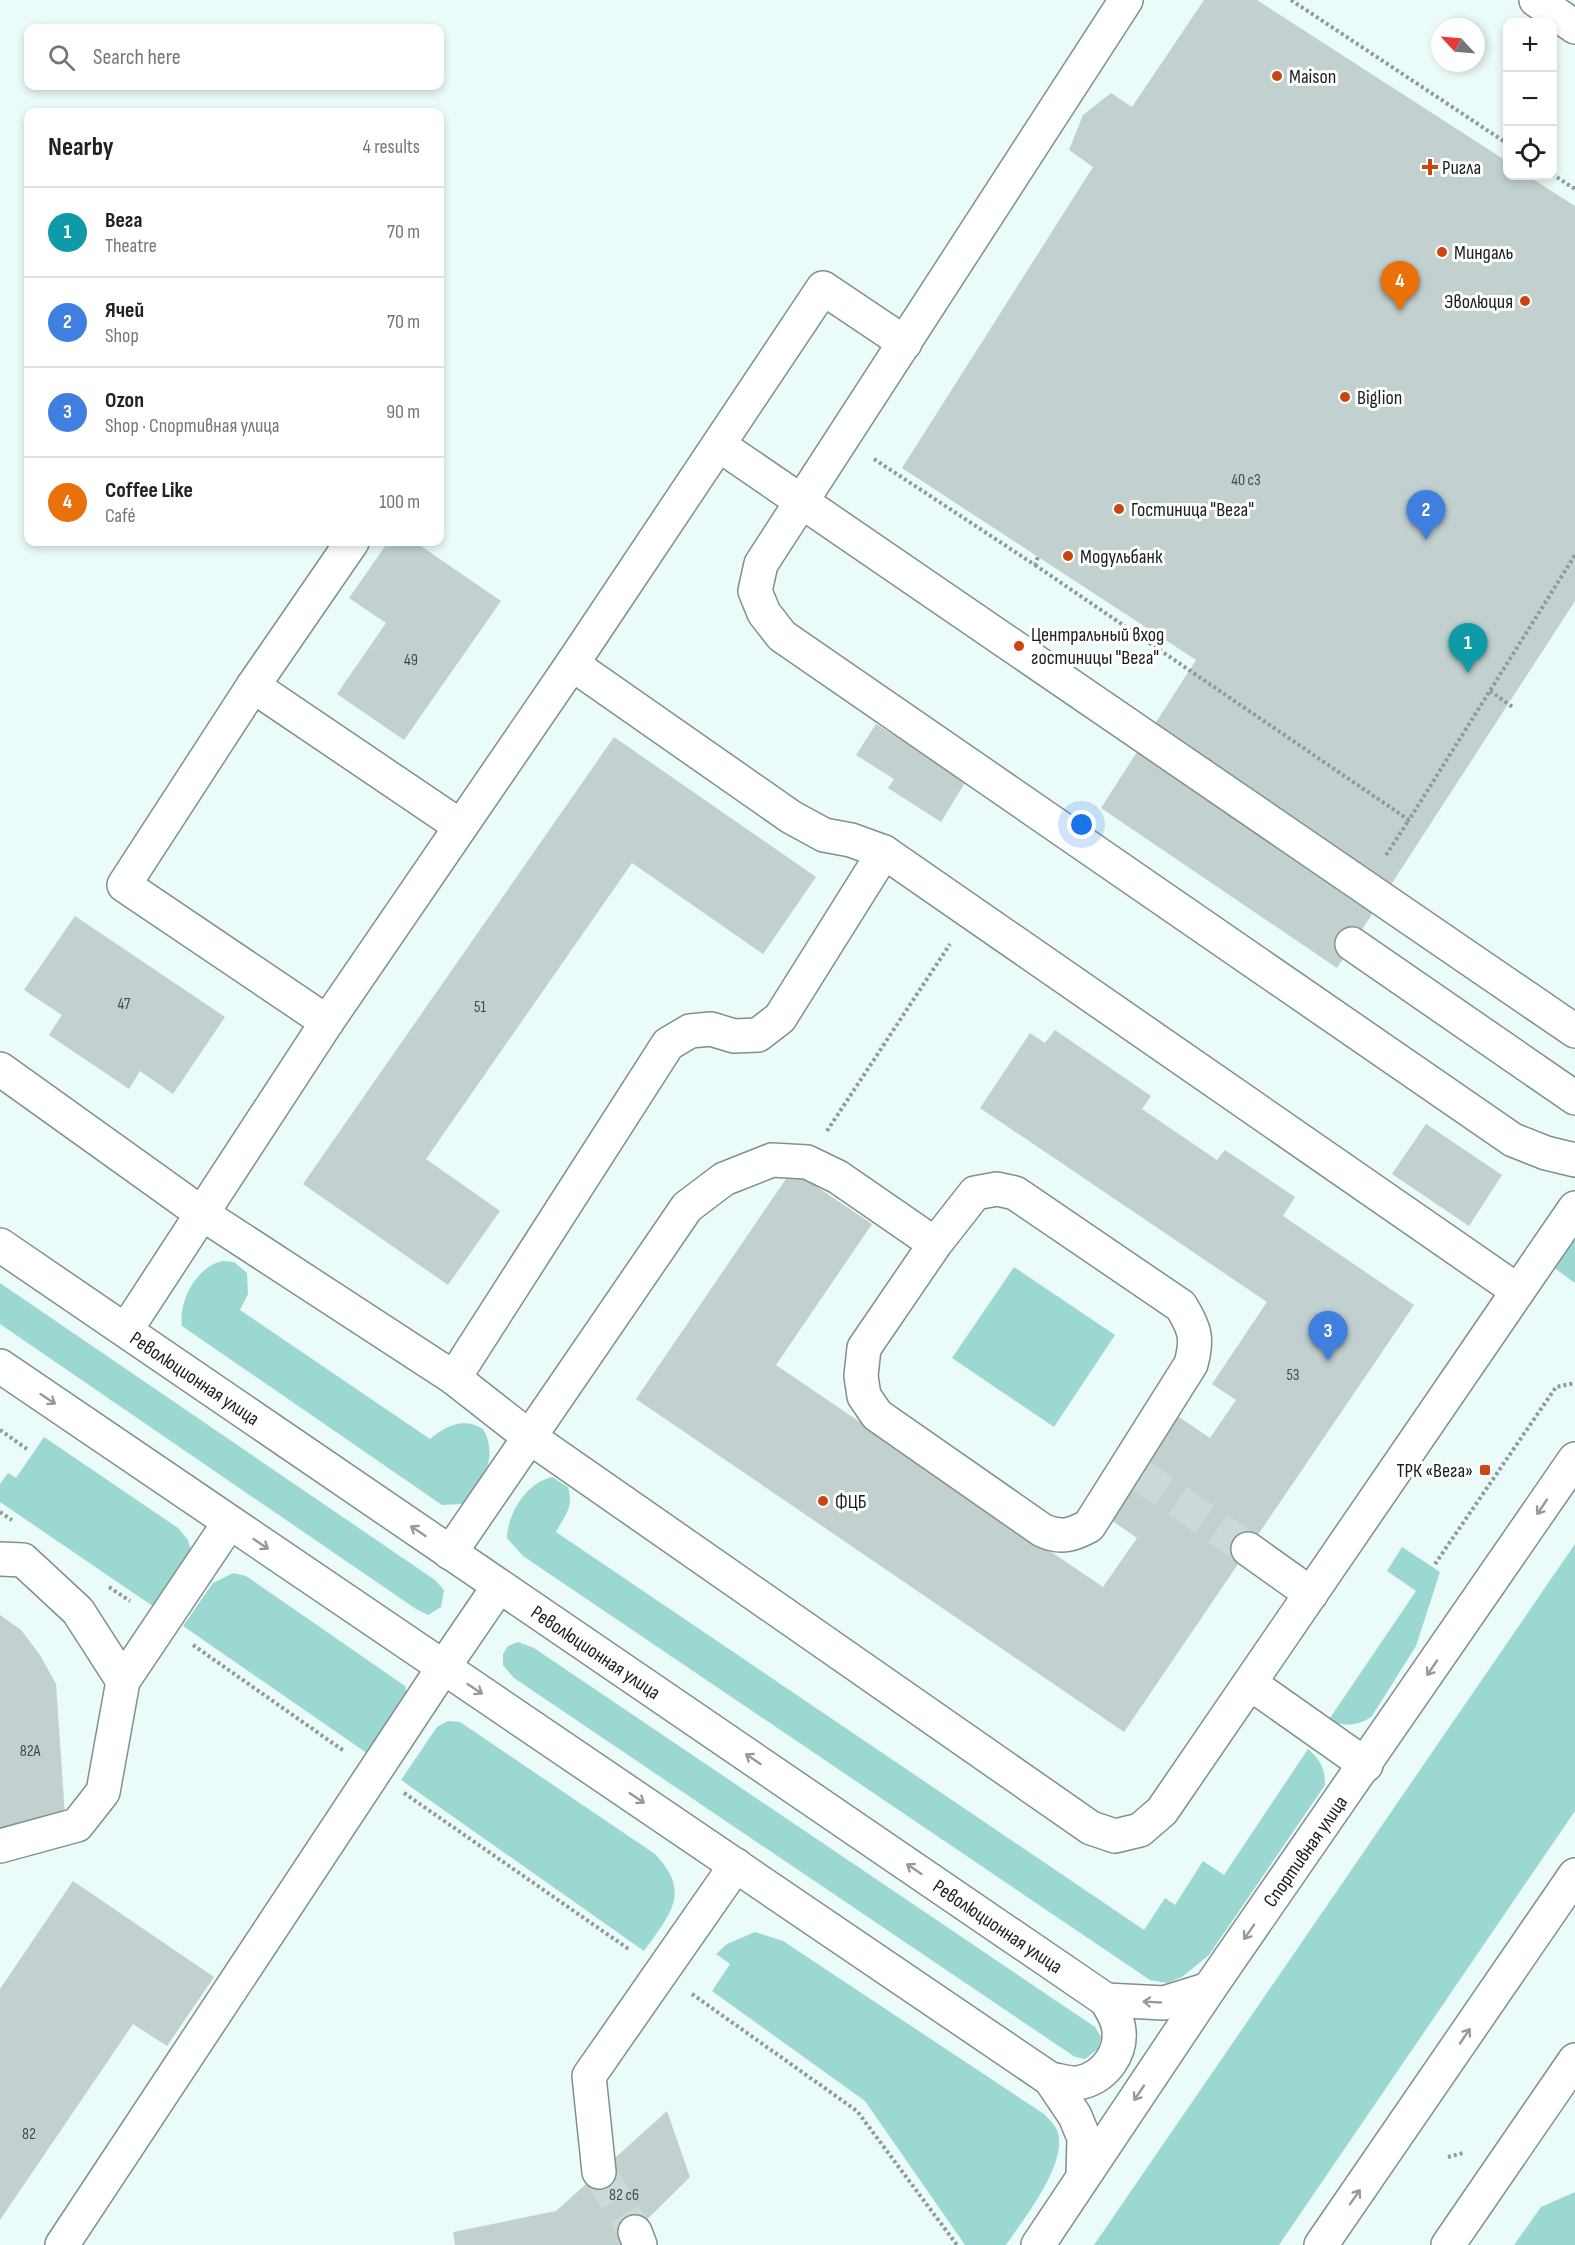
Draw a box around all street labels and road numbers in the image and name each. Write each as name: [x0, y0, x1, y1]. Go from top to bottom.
street label: Революционная улица: [125, 1327, 264, 1431]
street label: Революционная улица: [526, 1601, 665, 1705]
street label: Спортивная улица: [1259, 1791, 1353, 1912]
street label: Революционная улица: [928, 1875, 1067, 1979]

